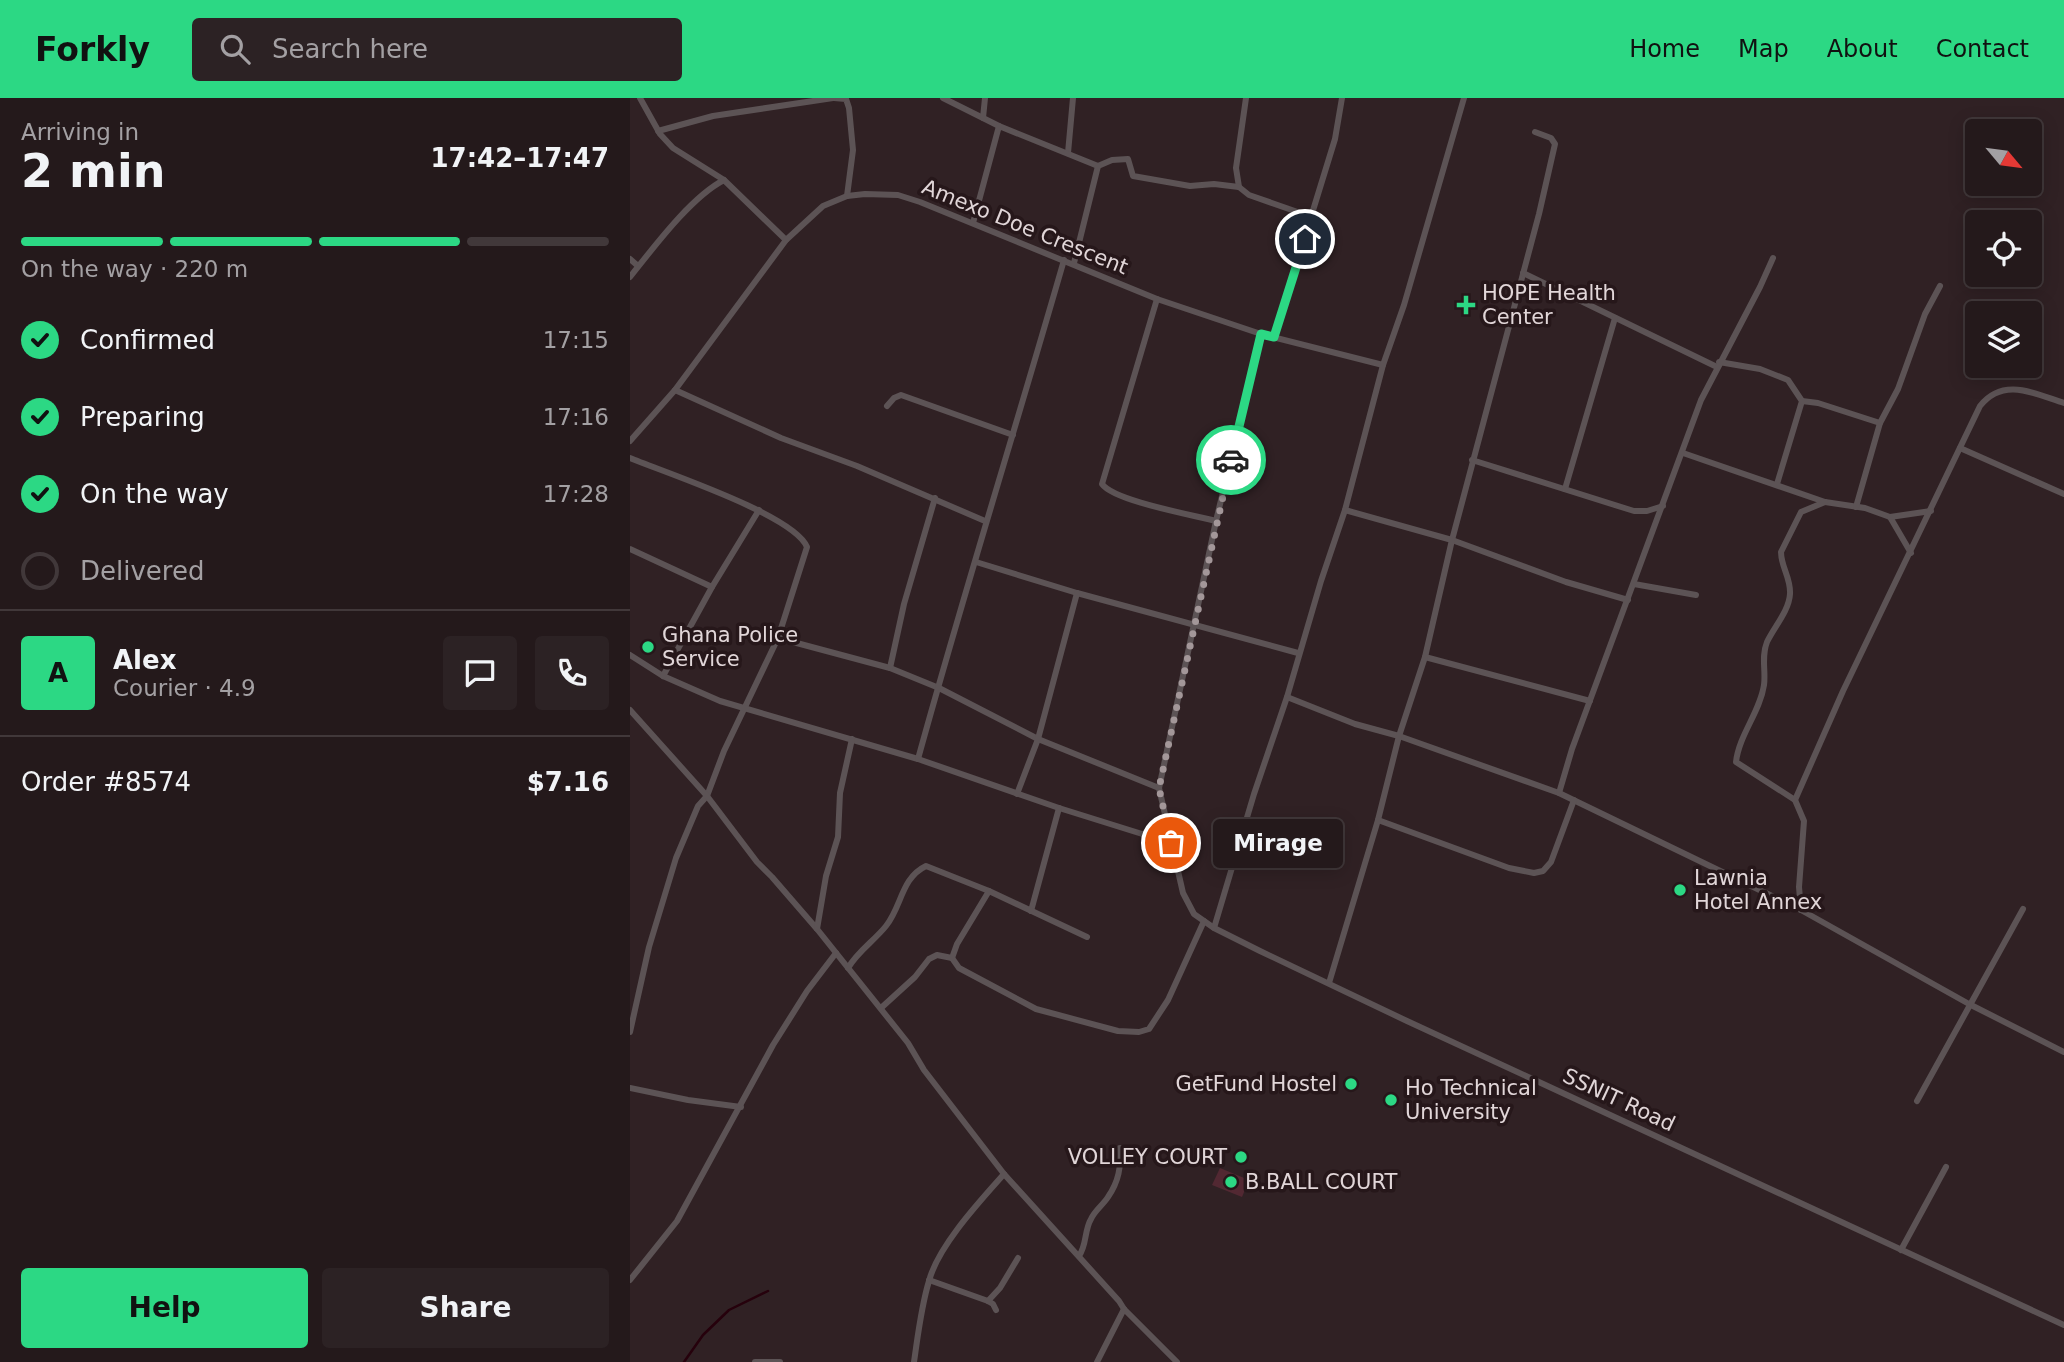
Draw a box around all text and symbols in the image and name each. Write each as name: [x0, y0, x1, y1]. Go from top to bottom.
search box: [192, 18, 682, 81]
text: Forkly: [35, 30, 150, 69]
icon: search: [216, 30, 254, 68]
text: Search here: [272, 34, 428, 64]
text: Home: [1629, 35, 1700, 63]
text: Map: [1738, 35, 1789, 63]
text: About: [1827, 35, 1898, 63]
text: Contact: [1936, 35, 2029, 63]
text: Arriving in: [21, 119, 139, 145]
north arrow: [1965, 119, 2042, 196]
map controls: [1965, 119, 2042, 378]
text: 17:42–17:47: [430, 143, 609, 173]
text: 2 min: [21, 144, 165, 198]
street label: Amexo Doe Crescent: [919, 175, 1131, 279]
pin: [1275, 209, 1335, 269]
button: locate: [1965, 210, 2042, 287]
icon: home: [1286, 220, 1324, 258]
text: On the way · 220 m: [21, 256, 248, 282]
place label: HOPE Health Center: [1482, 281, 1616, 329]
marker: HOPE Health Center: [1456, 295, 1476, 315]
button: layers: [1965, 301, 2042, 378]
icon: check: [21, 321, 59, 359]
text: Confirmed: [80, 325, 215, 355]
text: 17:15: [543, 327, 609, 353]
icon: check: [21, 398, 59, 436]
text: Preparing: [80, 402, 205, 432]
text: 17:16: [543, 404, 609, 430]
courier: [1196, 425, 1266, 495]
icon: car: [1212, 441, 1250, 479]
icon: check: [21, 475, 59, 513]
text: On the way: [80, 479, 229, 509]
text: 17:28: [543, 481, 609, 507]
text: Delivered: [80, 556, 204, 586]
place label: Ghana Police Service: [662, 623, 798, 671]
button: chat: [443, 636, 517, 710]
button: phone: [535, 636, 609, 710]
marker: Ghana Police Service: [640, 639, 656, 655]
text: Alex: [113, 645, 176, 675]
text: A: [48, 658, 68, 688]
text: Courier · 4.9: [113, 675, 256, 701]
text: Order #8574: [21, 767, 191, 797]
text: $7.16: [527, 767, 609, 797]
pin: [1141, 813, 1201, 873]
callout: Mirage: [1213, 818, 1342, 868]
icon: bag: [1152, 824, 1190, 862]
text: Mirage: [1233, 830, 1323, 856]
place label: Lawnia Hotel Annex: [1694, 866, 1822, 914]
marker: Lawnia Hotel Annex: [1672, 882, 1688, 898]
street label: SSNIT Road: [1559, 1064, 1679, 1136]
place label: GetFund Hostel: [1175, 1072, 1337, 1096]
marker: GetFund Hostel: [1343, 1076, 1359, 1092]
place label: Ho Technical University: [1405, 1076, 1537, 1124]
marker: Ho Technical University: [1383, 1092, 1399, 1108]
place label: VOLLEY COURT: [1068, 1145, 1227, 1169]
marker: VOLLEY COURT: [1233, 1149, 1249, 1165]
place label: B.BALL COURT: [1245, 1170, 1398, 1194]
marker: B.BALL COURT: [1223, 1174, 1239, 1190]
button: Help: [21, 1268, 308, 1348]
button: Share: [322, 1268, 609, 1348]

